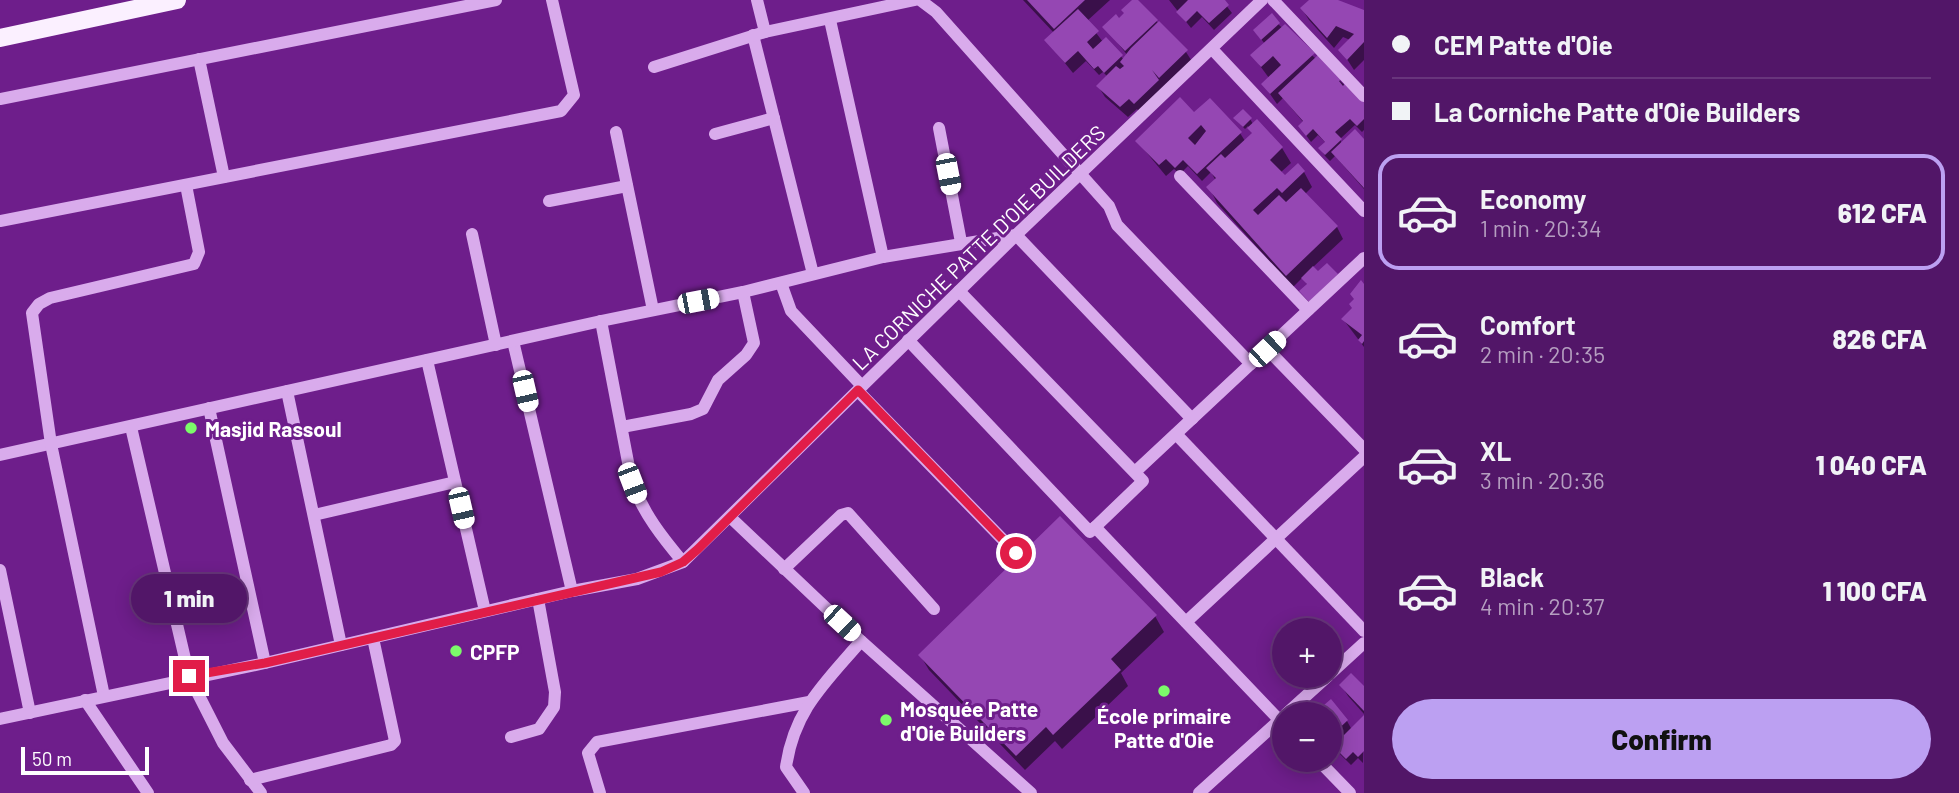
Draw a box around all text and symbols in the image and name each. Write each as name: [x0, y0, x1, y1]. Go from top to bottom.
text: CEM Patte d'Oie: [1434, 29, 1613, 60]
text: La Corniche Patte d'Oie Builders: [1434, 96, 1800, 127]
street label: LA CORNICHE PATTE D'OIE BUILDERS: [846, 119, 1110, 375]
car: [934, 151, 963, 197]
icon: car: [1396, 181, 1459, 244]
text: Economy: [1480, 183, 1586, 214]
text: 612 CFA: [1838, 197, 1927, 228]
text: 1 min · 20:34: [1480, 214, 1602, 242]
car: [676, 287, 721, 315]
icon: car: [1396, 307, 1459, 370]
text: Comfort: [1480, 309, 1576, 340]
text: 826 CFA: [1833, 323, 1927, 354]
car: [1245, 327, 1290, 371]
text: 2 min · 20:35: [1480, 340, 1605, 368]
car: [511, 368, 540, 414]
place label: Masjid Rassoul: [205, 416, 342, 441]
marker: Masjid Rassoul: [183, 420, 199, 436]
icon: car: [1396, 433, 1459, 496]
text: XL: [1480, 435, 1511, 466]
text: 1 040 CFA: [1815, 449, 1927, 480]
car: [615, 460, 650, 506]
text: 3 min · 20:36: [1480, 466, 1605, 494]
car: [447, 485, 476, 531]
route start: [1000, 537, 1032, 569]
icon: car: [1396, 559, 1459, 622]
text: Black: [1480, 561, 1544, 592]
callout: 1 min: [131, 574, 247, 624]
text: 1 100 CFA: [1822, 575, 1927, 606]
text: 1 min: [164, 584, 214, 612]
text: 4 min · 20:37: [1480, 592, 1604, 620]
car: [820, 601, 865, 645]
map controls: [1272, 618, 1342, 772]
button: +: [1272, 618, 1342, 688]
place label: CPFP: [470, 639, 520, 664]
marker: CPFP: [448, 643, 464, 659]
route end: [173, 660, 205, 692]
marker: École primaire Patte d'Oie: [1156, 683, 1172, 699]
place label: Mosquée Patte d'Oie Builders: [900, 696, 1038, 745]
button: Confirm: [1392, 699, 1931, 779]
button: −: [1272, 702, 1342, 772]
place label: École primaire Patte d'Oie: [1097, 703, 1231, 752]
marker: Mosquée Patte d'Oie Builders: [878, 712, 894, 728]
scale bar: [21, 744, 149, 776]
text: 50 m: [32, 747, 72, 770]

